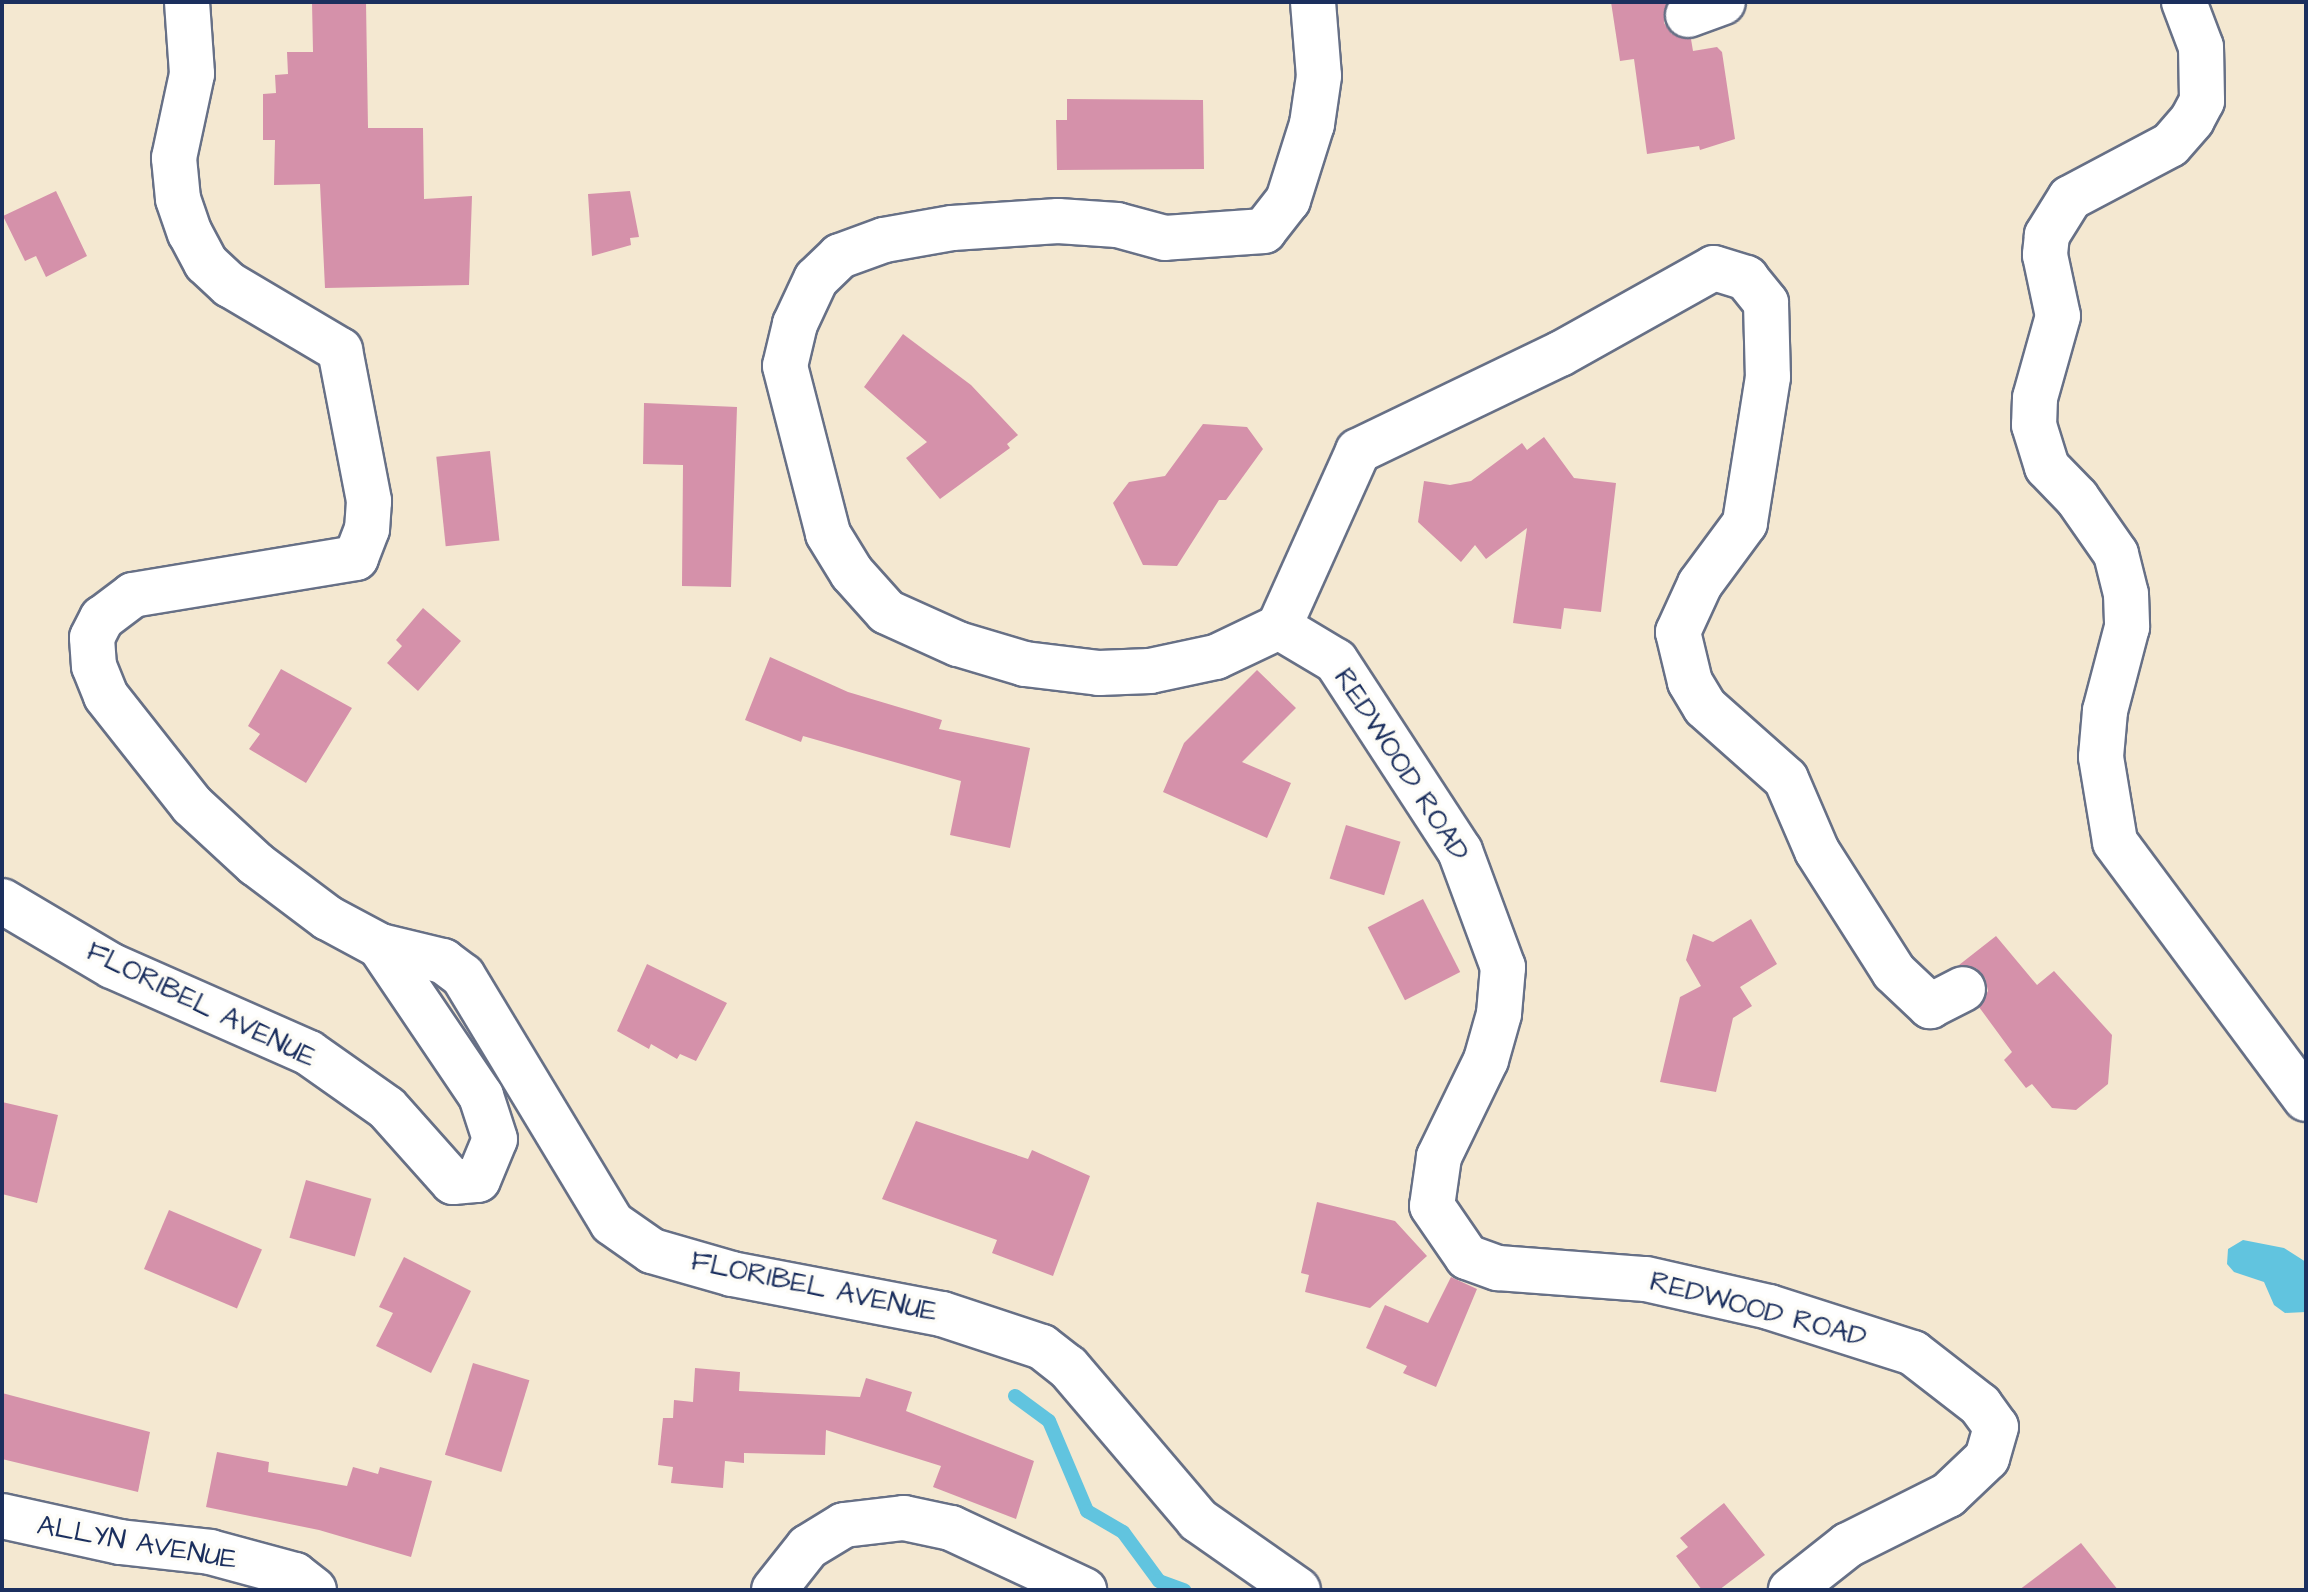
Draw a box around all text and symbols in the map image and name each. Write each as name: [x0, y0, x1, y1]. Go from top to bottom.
street label: REDWOOD ROAD: [1326, 662, 1476, 868]
street label: FLORIBEL AVENUE: [81, 935, 321, 1075]
street label: FLORIBEL AVENUE: [688, 1245, 940, 1329]
street label: REDWOOD ROAD: [1646, 1265, 1870, 1355]
street label: ALLYN AVENUE: [34, 1509, 240, 1577]

